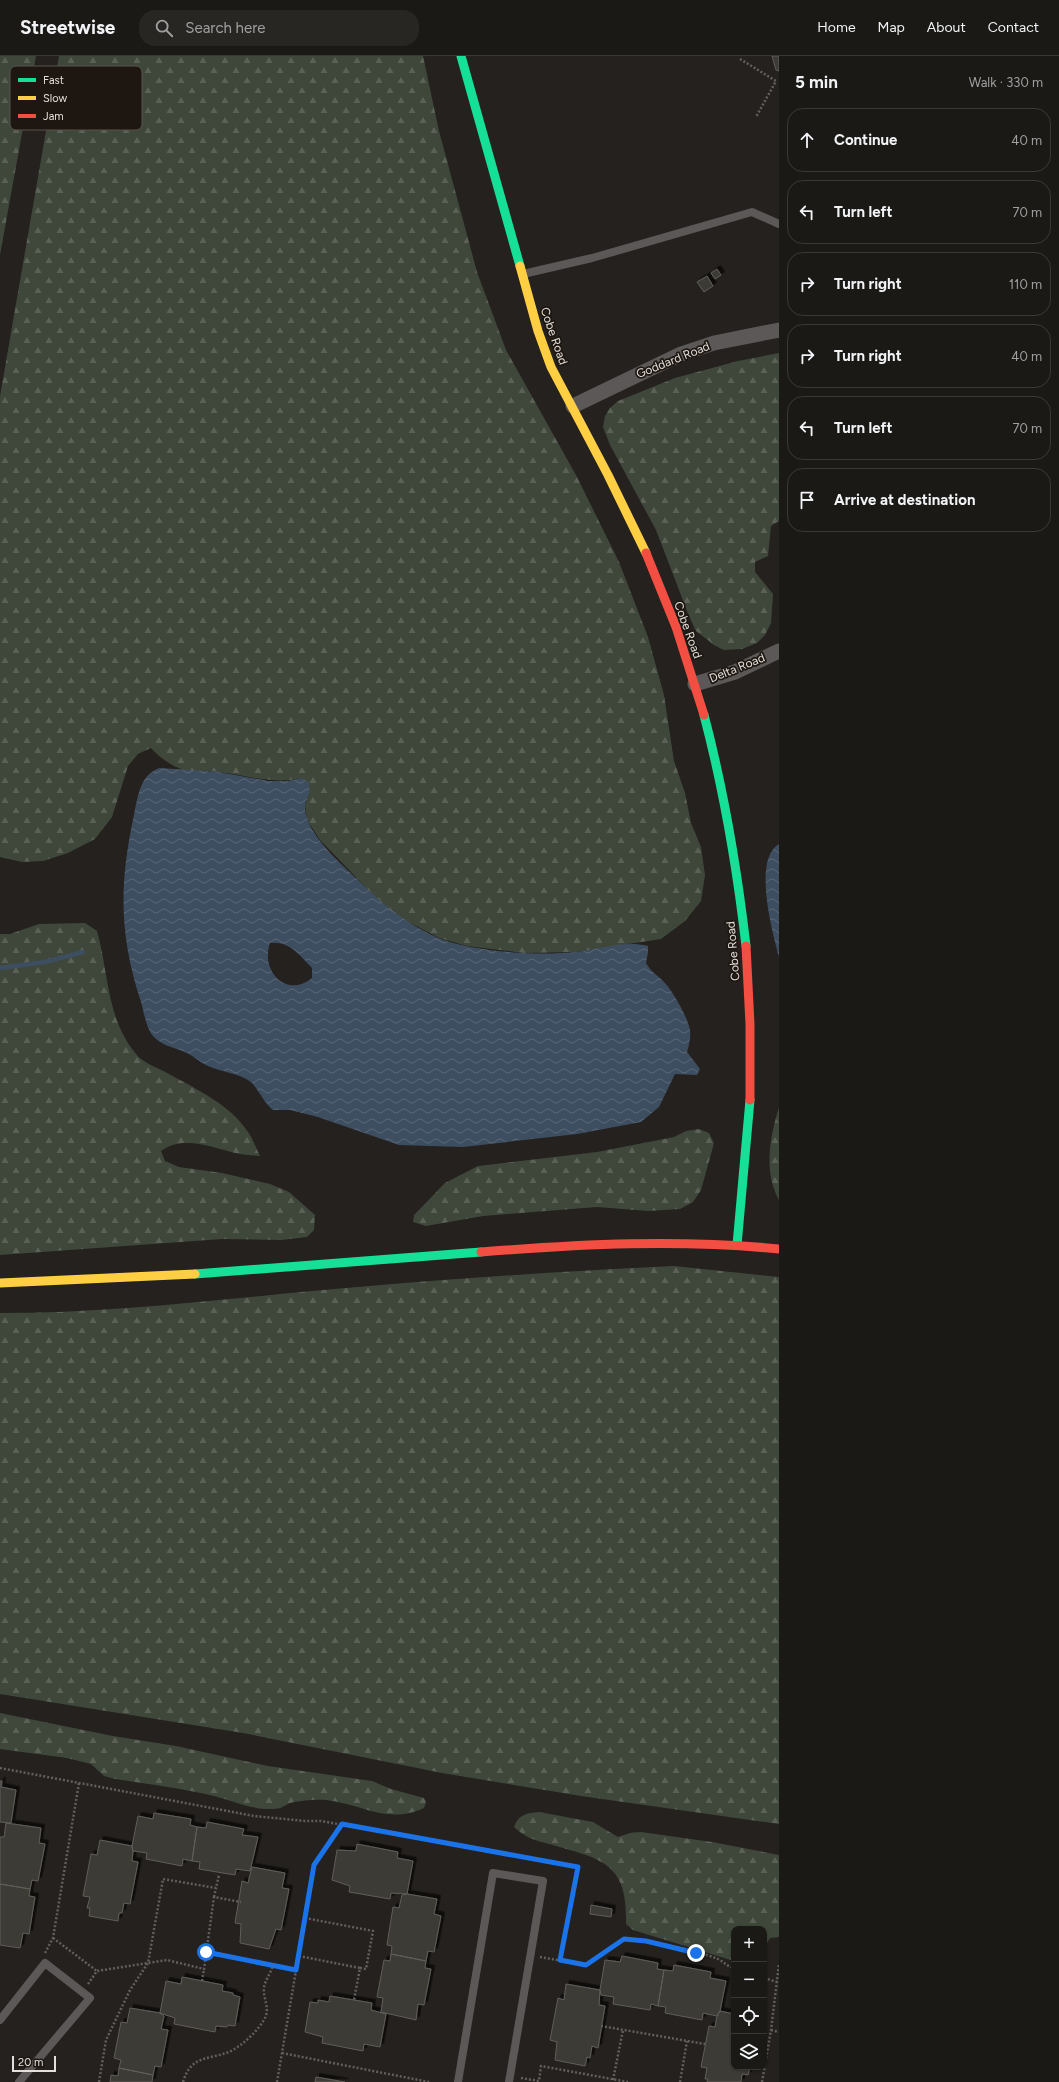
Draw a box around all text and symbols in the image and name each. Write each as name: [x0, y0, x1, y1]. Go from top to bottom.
search box: [139, 10, 419, 46]
text: Streetwise: [20, 16, 115, 39]
icon: search: [153, 17, 175, 39]
text: Search here: [185, 19, 265, 37]
text: Home: [817, 19, 856, 36]
text: Map: [878, 19, 905, 36]
text: About: [927, 19, 966, 36]
text: Contact: [988, 19, 1039, 36]
legend: [10, 66, 142, 130]
text: 5 min: [795, 72, 838, 92]
text: Fast: [43, 74, 64, 87]
text: Walk · 330 m: [969, 75, 1043, 90]
text: Slow: [43, 92, 67, 105]
text: Jam: [43, 110, 64, 123]
icon: ahead: [796, 129, 818, 151]
text: Continue: [834, 131, 897, 149]
text: 40 m: [1011, 133, 1042, 148]
icon: left: [796, 201, 818, 223]
text: Turn left: [834, 203, 892, 221]
text: 70 m: [1012, 205, 1042, 220]
icon: right: [796, 273, 818, 295]
text: Turn right: [834, 275, 902, 293]
text: 110 m: [1009, 277, 1042, 292]
street label: Cobe Road: [538, 305, 570, 367]
street label: Goddard Road: [634, 339, 712, 381]
icon: right: [796, 345, 818, 367]
text: Turn right: [834, 347, 902, 365]
text: 40 m: [1011, 349, 1042, 364]
icon: left: [796, 417, 818, 439]
text: Turn left: [834, 419, 892, 437]
text: 70 m: [1012, 421, 1042, 436]
icon: arrive: [796, 489, 818, 511]
text: Arrive at destination: [834, 491, 975, 509]
street label: Cobe Road: [671, 600, 705, 660]
street label: Delta Road: [707, 651, 767, 685]
street label: Cobe Road: [723, 921, 743, 981]
map controls: [731, 1926, 767, 2070]
button: +: [731, 1926, 767, 1962]
route start: [197, 1943, 215, 1961]
route end: [687, 1944, 705, 1962]
button: −: [731, 1962, 767, 1998]
button: locate: [731, 1998, 767, 2034]
button: layers: [731, 2034, 767, 2070]
scale bar: [12, 2054, 56, 2073]
text: 20 m: [18, 2056, 43, 2069]

